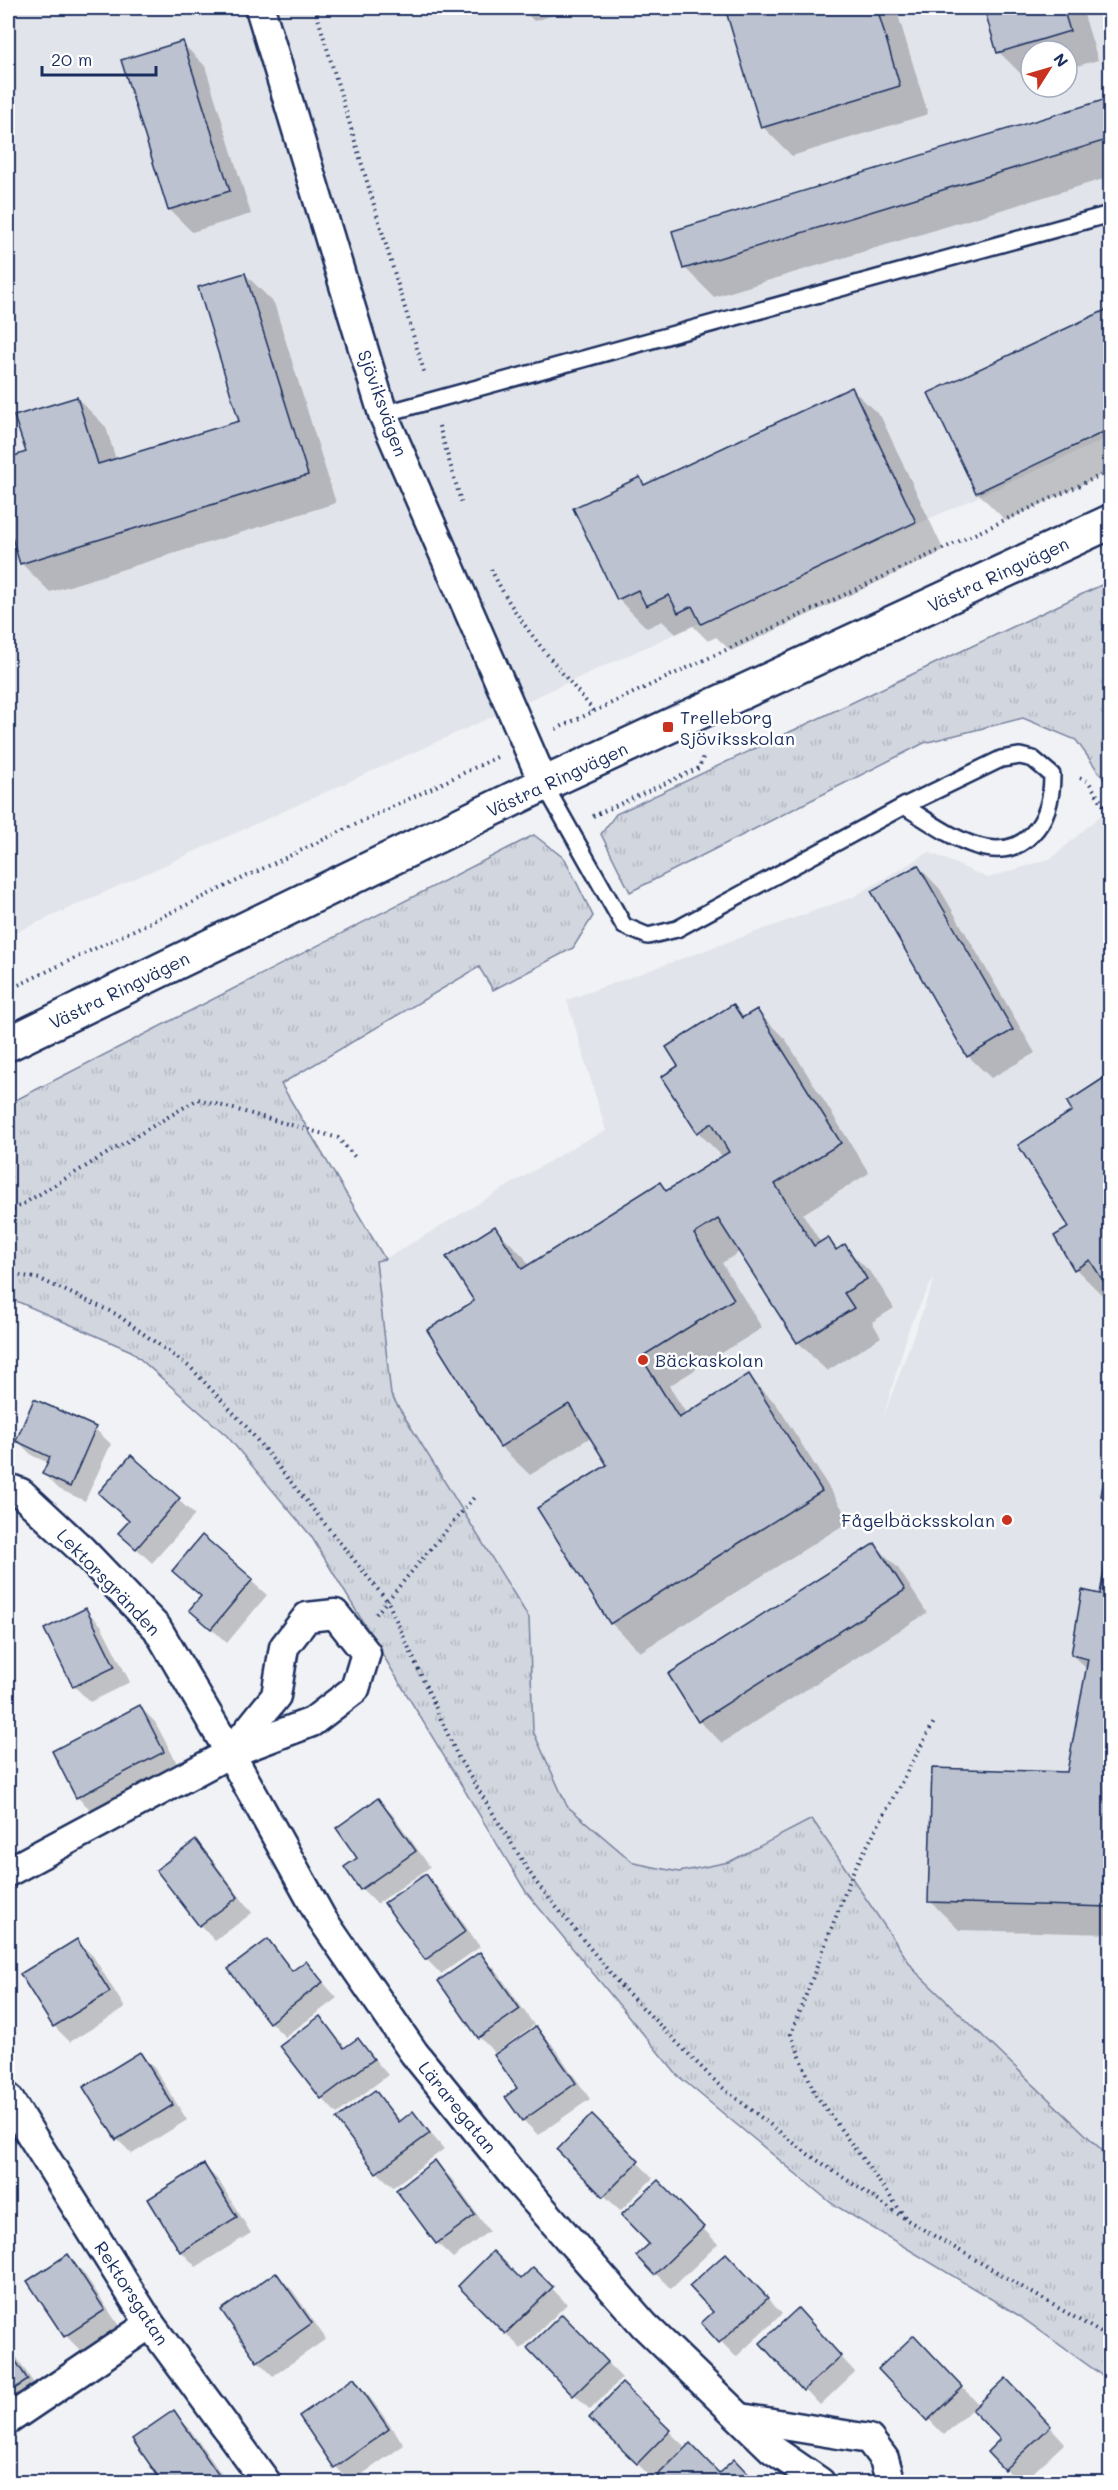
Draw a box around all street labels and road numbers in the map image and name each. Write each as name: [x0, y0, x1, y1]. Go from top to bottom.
street label: Sjöviksvägen: [353, 346, 413, 460]
street label: Västra Ringvägen: [924, 531, 1072, 617]
street label: Västra Ringvägen: [483, 736, 631, 822]
street label: Västra Ringvägen: [45, 946, 193, 1034]
street label: Lektorsgränden: [52, 1523, 166, 1641]
street label: Läraregatan: [413, 2056, 503, 2158]
street label: Rektorsgatan: [89, 2236, 175, 2350]

